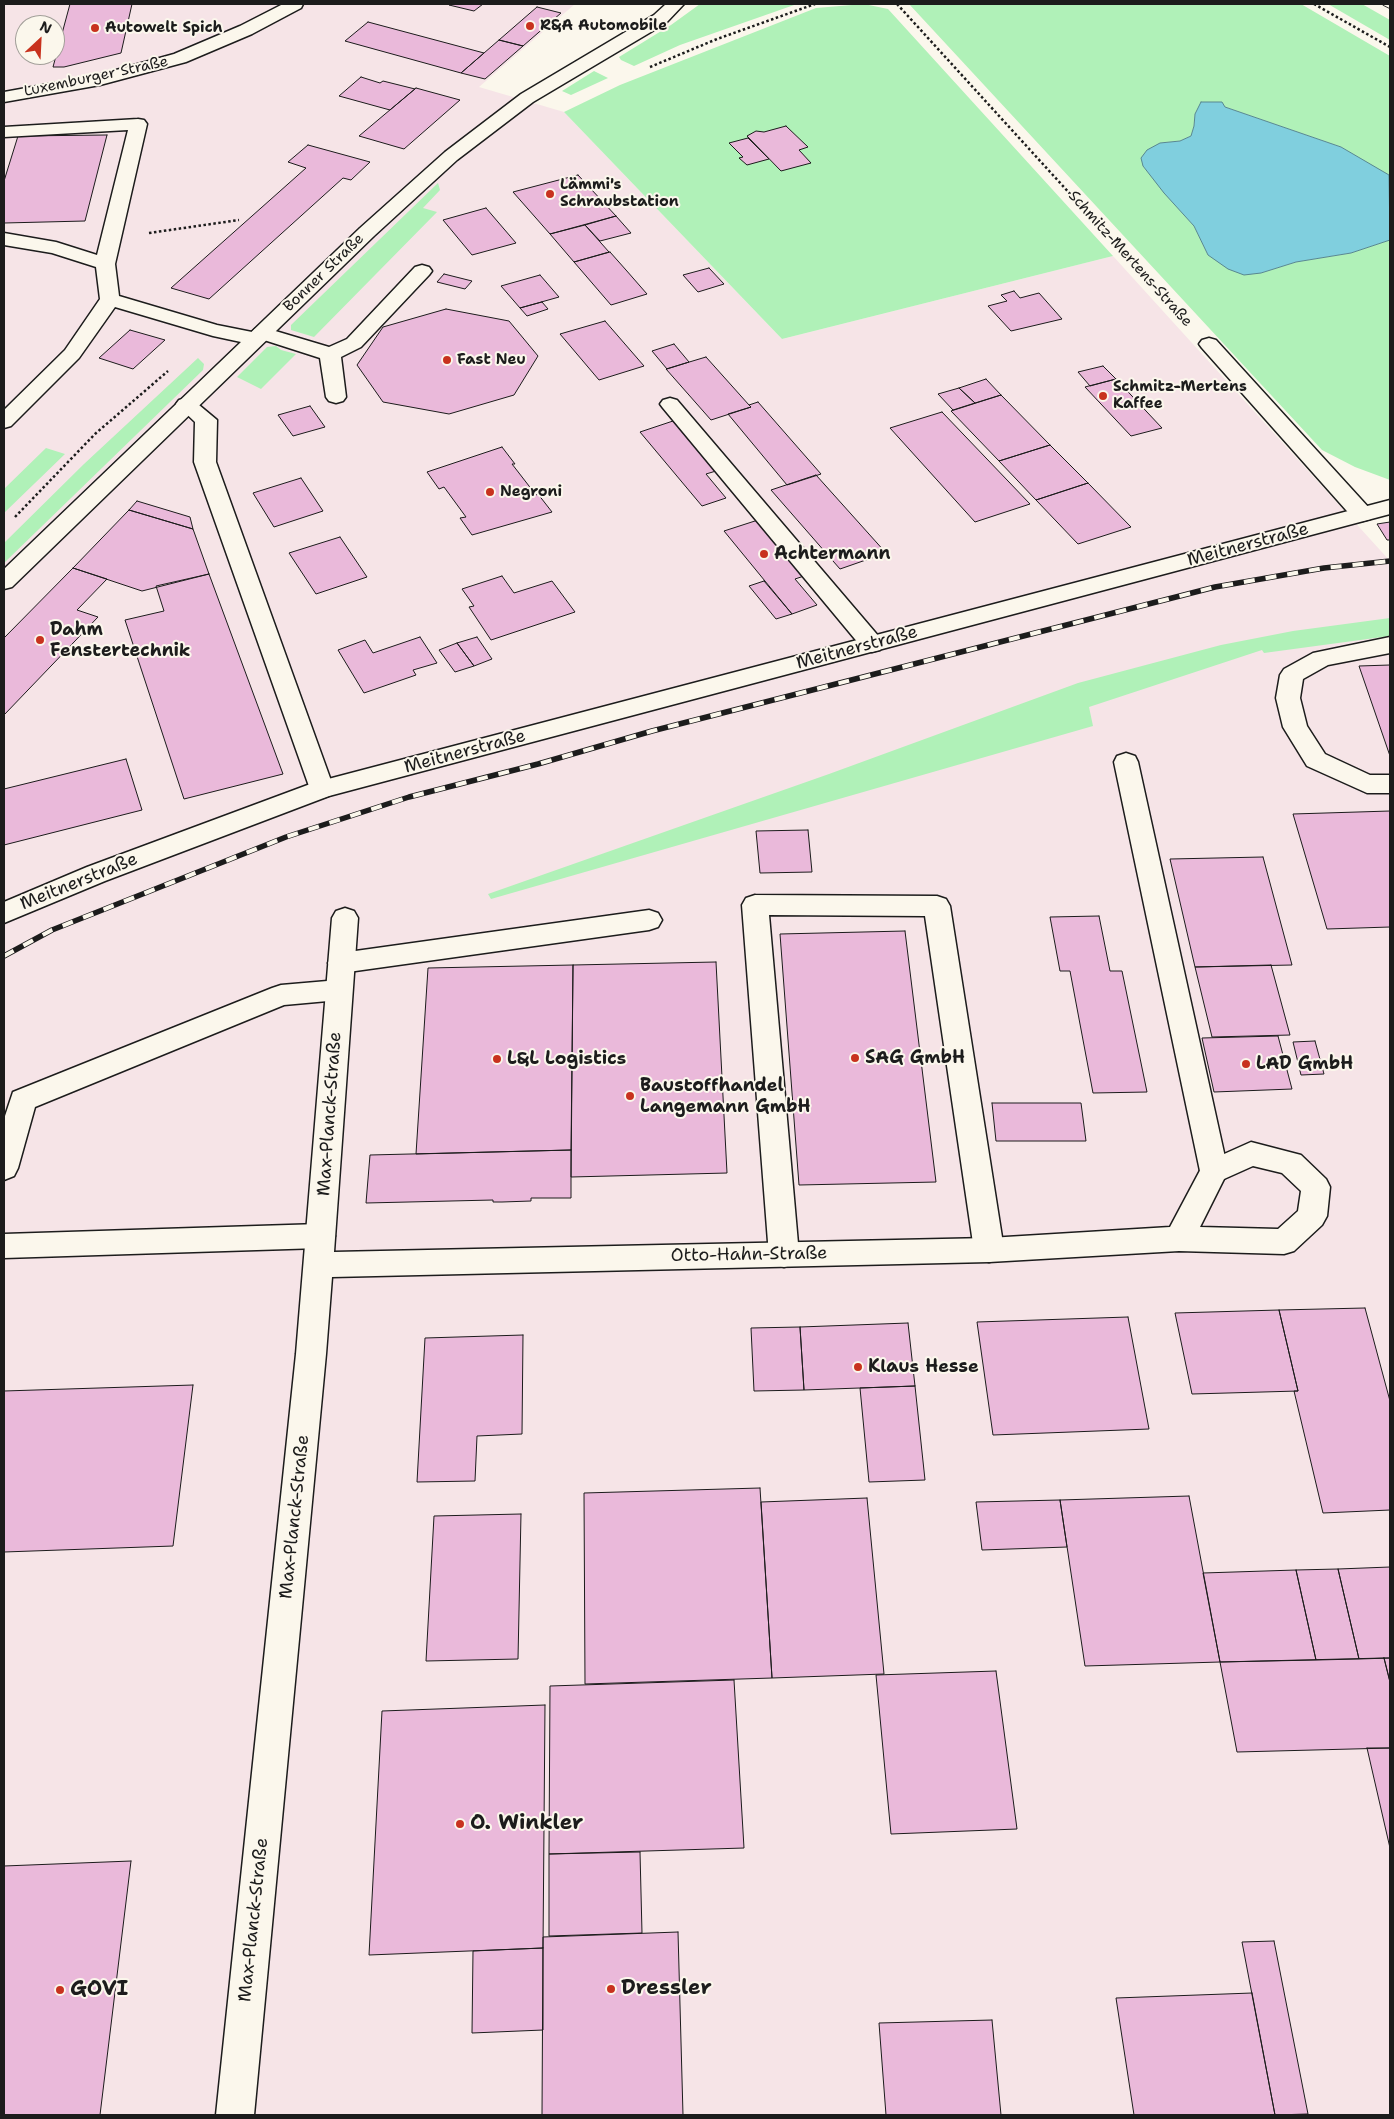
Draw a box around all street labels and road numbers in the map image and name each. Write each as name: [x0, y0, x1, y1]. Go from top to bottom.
street label: Luxemburger Straße: [22, 53, 170, 101]
street label: Schmitz-Mertens-Straße: [1064, 187, 1196, 331]
street label: Bonner Straße: [280, 230, 368, 316]
street label: Meitnerstraße: [1185, 518, 1311, 572]
street label: Meitnerstraße: [794, 621, 920, 675]
street label: Meitnerstraße: [402, 725, 528, 779]
street label: Meitnerstraße: [17, 849, 141, 915]
street label: Max-Planck-Straße: [313, 1031, 347, 1197]
street label: Otto-Hahn-Straße: [670, 1243, 828, 1267]
street label: Max-Planck-Straße: [276, 1434, 314, 1600]
street label: Max-Planck-Straße: [235, 1837, 273, 2003]

